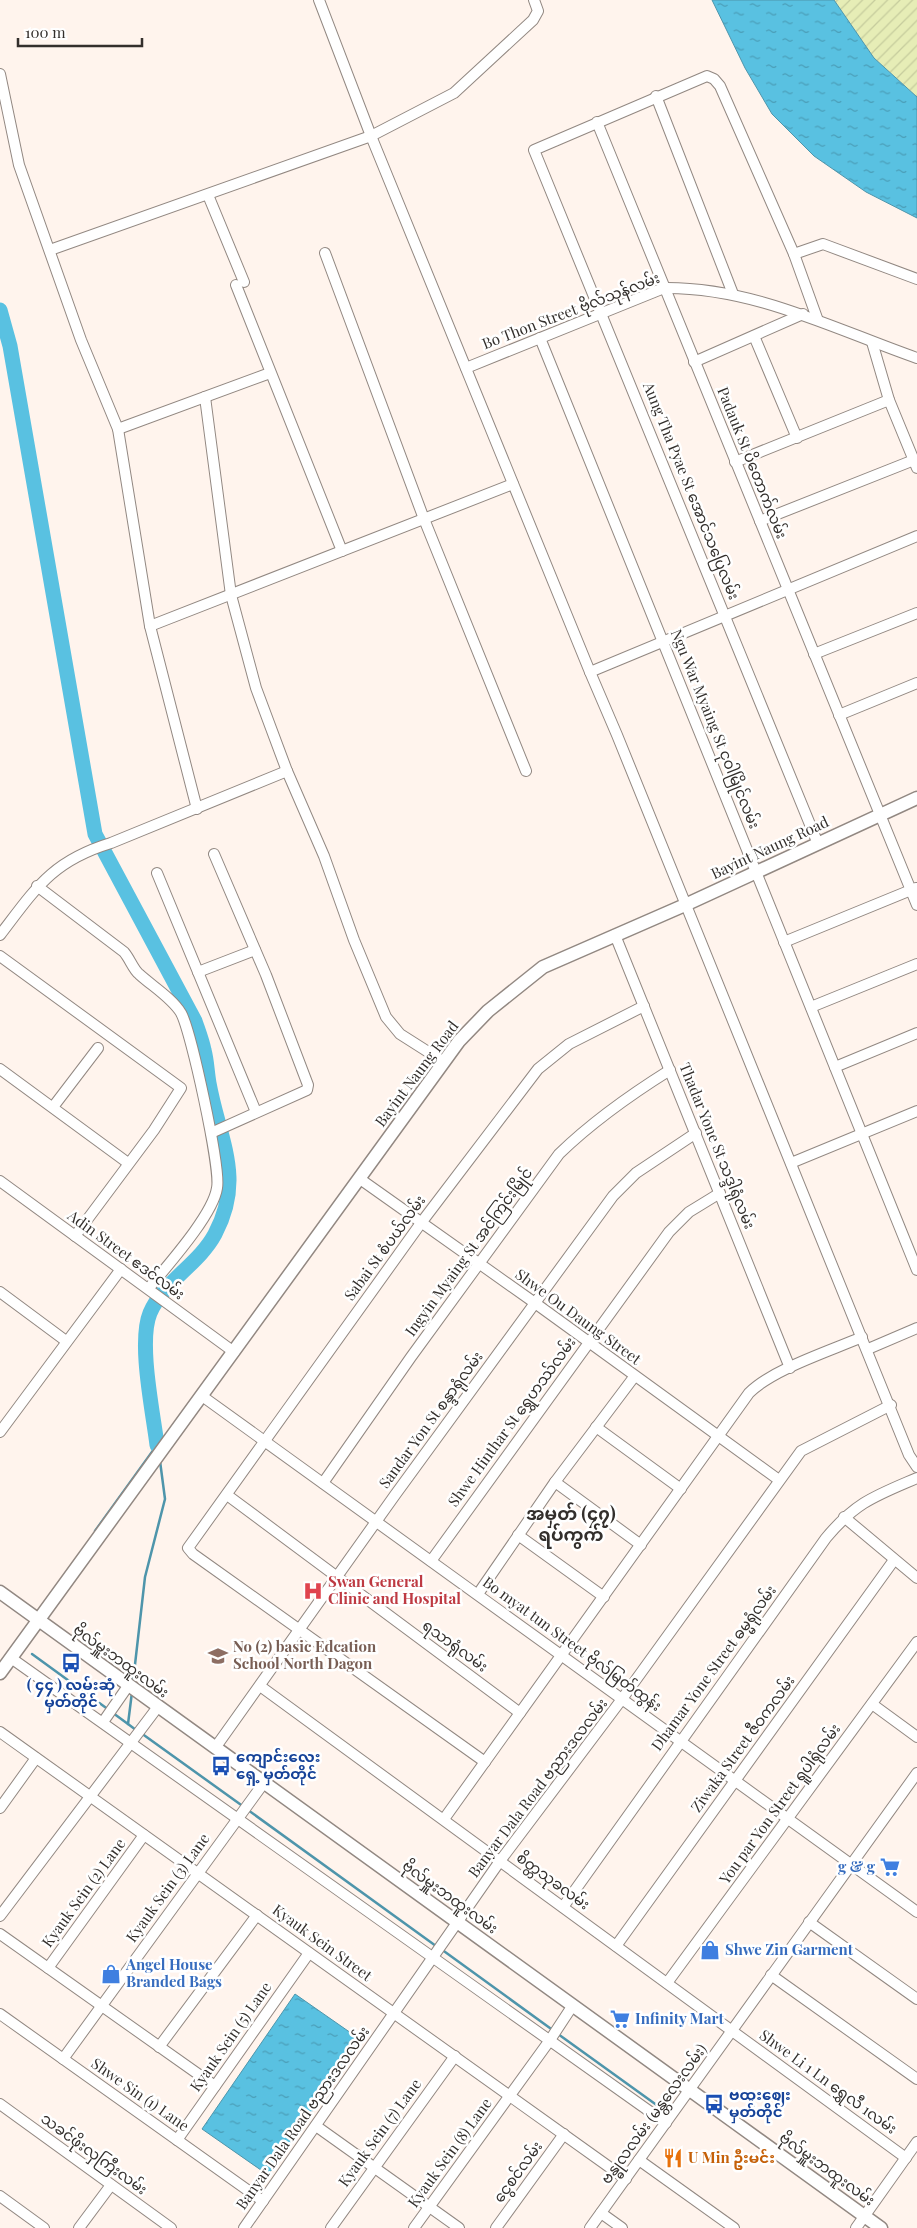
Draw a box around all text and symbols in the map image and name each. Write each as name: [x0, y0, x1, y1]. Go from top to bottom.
scale bar: [18, 15, 141, 47]
text: 100 m: [25, 22, 66, 42]
street label: Bo Thon Street ဗိုလ်သုန်လမ်း: [479, 267, 663, 356]
street label: Aung Tha Pyae St အောင်သပြေလမ်း: [636, 378, 745, 603]
street label: Padauk St ပိတောက်လမ်း: [713, 384, 793, 541]
street label: Ngu War Myaing St ငုဝါမြိုင်လမ်း: [664, 626, 765, 832]
street label: Bayint Naung Road: [708, 811, 832, 883]
street label: Bayint Naung Road: [370, 1016, 463, 1130]
street label: Thadar Yone St သဒ္ဒါရုံလမ်း: [672, 1060, 760, 1233]
street label: Ingyin Myaing St အင်ကြင်းမြိုင်: [400, 1163, 539, 1342]
street label: Sabai St စံပယ်လမ်း: [339, 1191, 429, 1304]
street label: Adin Street ဧဒင်လမ်း: [63, 1204, 189, 1303]
street label: Shwe Ou Daung Street: [512, 1264, 646, 1369]
street label: Shwe Hinthar St ရွှေဟဿ်လမ်း: [443, 1333, 582, 1512]
street label: Sandar Yon St စန္ဒာရုံလမ်း: [374, 1347, 489, 1494]
district label: အမှတ် (၄၇) ရပ်ကွက်: [526, 1501, 616, 1549]
place label: Swan General Clinic and Hospital: [328, 1571, 461, 1608]
street label: Bo myat tun Street ဗိုလ်မြတ်ထွန်း: [477, 1571, 666, 1717]
hospital icon: Swan General Clinic and Hospital: [302, 1580, 324, 1602]
street label: Dhamar Yone Street ဓမ္မရုံလမ်း: [646, 1581, 783, 1756]
street label: ရသာရုံလမ်း: [417, 1615, 492, 1678]
street label: ဗိုလ်မှူးဘထူးလမ်း: [68, 1619, 173, 1704]
place label: No (2) basic Edcation School North Dagon: [233, 1636, 377, 1673]
school or university icon: No (2) basic Edcation School North Dagon: [207, 1645, 229, 1667]
bus stop icon: ( ၄၄ ) လမ်းဆုံ မှတ်တိုင်: [60, 1652, 82, 1674]
street label: Ziwaka Street ဇီဝကလမ်း: [686, 1671, 799, 1816]
place label: ( ၄၄ ) လမ်းဆုံ မှတ်တိုင်: [27, 1674, 115, 1714]
street label: Banyar Dala Road ဗညားဒလလမ်း: [463, 1694, 614, 1883]
street label: You par Yon Street ရူပါရုံလမ်း: [714, 1719, 847, 1890]
place label: ကျောင်းလေး ရှေ့ မှတ်တိုင်: [236, 1746, 320, 1786]
bus stop icon: ကျောင်းလေး ရှေ့ မှတ်တိုင်: [210, 1755, 232, 1777]
street label: Kyauk Sein (3) Lane: [121, 1829, 213, 1946]
street label: Kyauk Sein (2) Lane: [37, 1834, 129, 1951]
street label: စိတ္တသုခလမ်း: [511, 1847, 594, 1916]
street label: ဗိုလ်မှူးဘထူးလမ်း: [397, 1855, 502, 1940]
place label: g & g: [838, 1856, 876, 1876]
supermarket icon: g & g: [879, 1856, 901, 1878]
street label: Kyauk Sein Street: [269, 1899, 377, 1985]
shop icon: Shwe Zin Garment: [699, 1939, 721, 1961]
place label: Shwe Zin Garment: [725, 1939, 854, 1959]
place label: Angel House Branded Bags: [125, 1954, 222, 1991]
shop icon: Angel House Branded Bags: [100, 1963, 122, 1985]
street label: Kyauk Sein (5) Lane: [185, 1978, 275, 2095]
supermarket icon: Infinity Mart: [609, 2008, 631, 2030]
place label: Infinity Mart: [635, 2008, 724, 2028]
street label: Banyar Dala Road ဗညားဒလလမ်း: [231, 2022, 376, 2215]
street label: Shwe Li 1 Ln ရွှေလီ 1လမ်း: [754, 2025, 901, 2140]
street label: ဗန္ဓုလလမ်း (မန္တလေးလမ်း): [596, 2039, 713, 2189]
street label: Shwe Sin (1) Lane: [88, 2053, 193, 2135]
street label: Kyauk Sein (7) Lane: [333, 2074, 425, 2190]
place label: ဗထူးဈေး မှတ်တိုင်: [729, 2084, 791, 2124]
bus stop icon: ဗထူးဈေး မှတ်တိုင်: [703, 2093, 725, 2115]
street label: Kyauk Sein (8) Lane: [403, 2094, 496, 2211]
street label: သခင်ဖိုးလှကြီးလမ်း: [36, 2108, 152, 2201]
street label: ဗိုလ်မှူးဘထူးလမ်း: [774, 2127, 879, 2212]
street label: ငွေစင်လမ်း: [488, 2137, 548, 2207]
restaurant icon: U Min ဦးမင်း: [662, 2147, 684, 2169]
place label: U Min ဦးမင်း: [688, 2147, 775, 2170]

